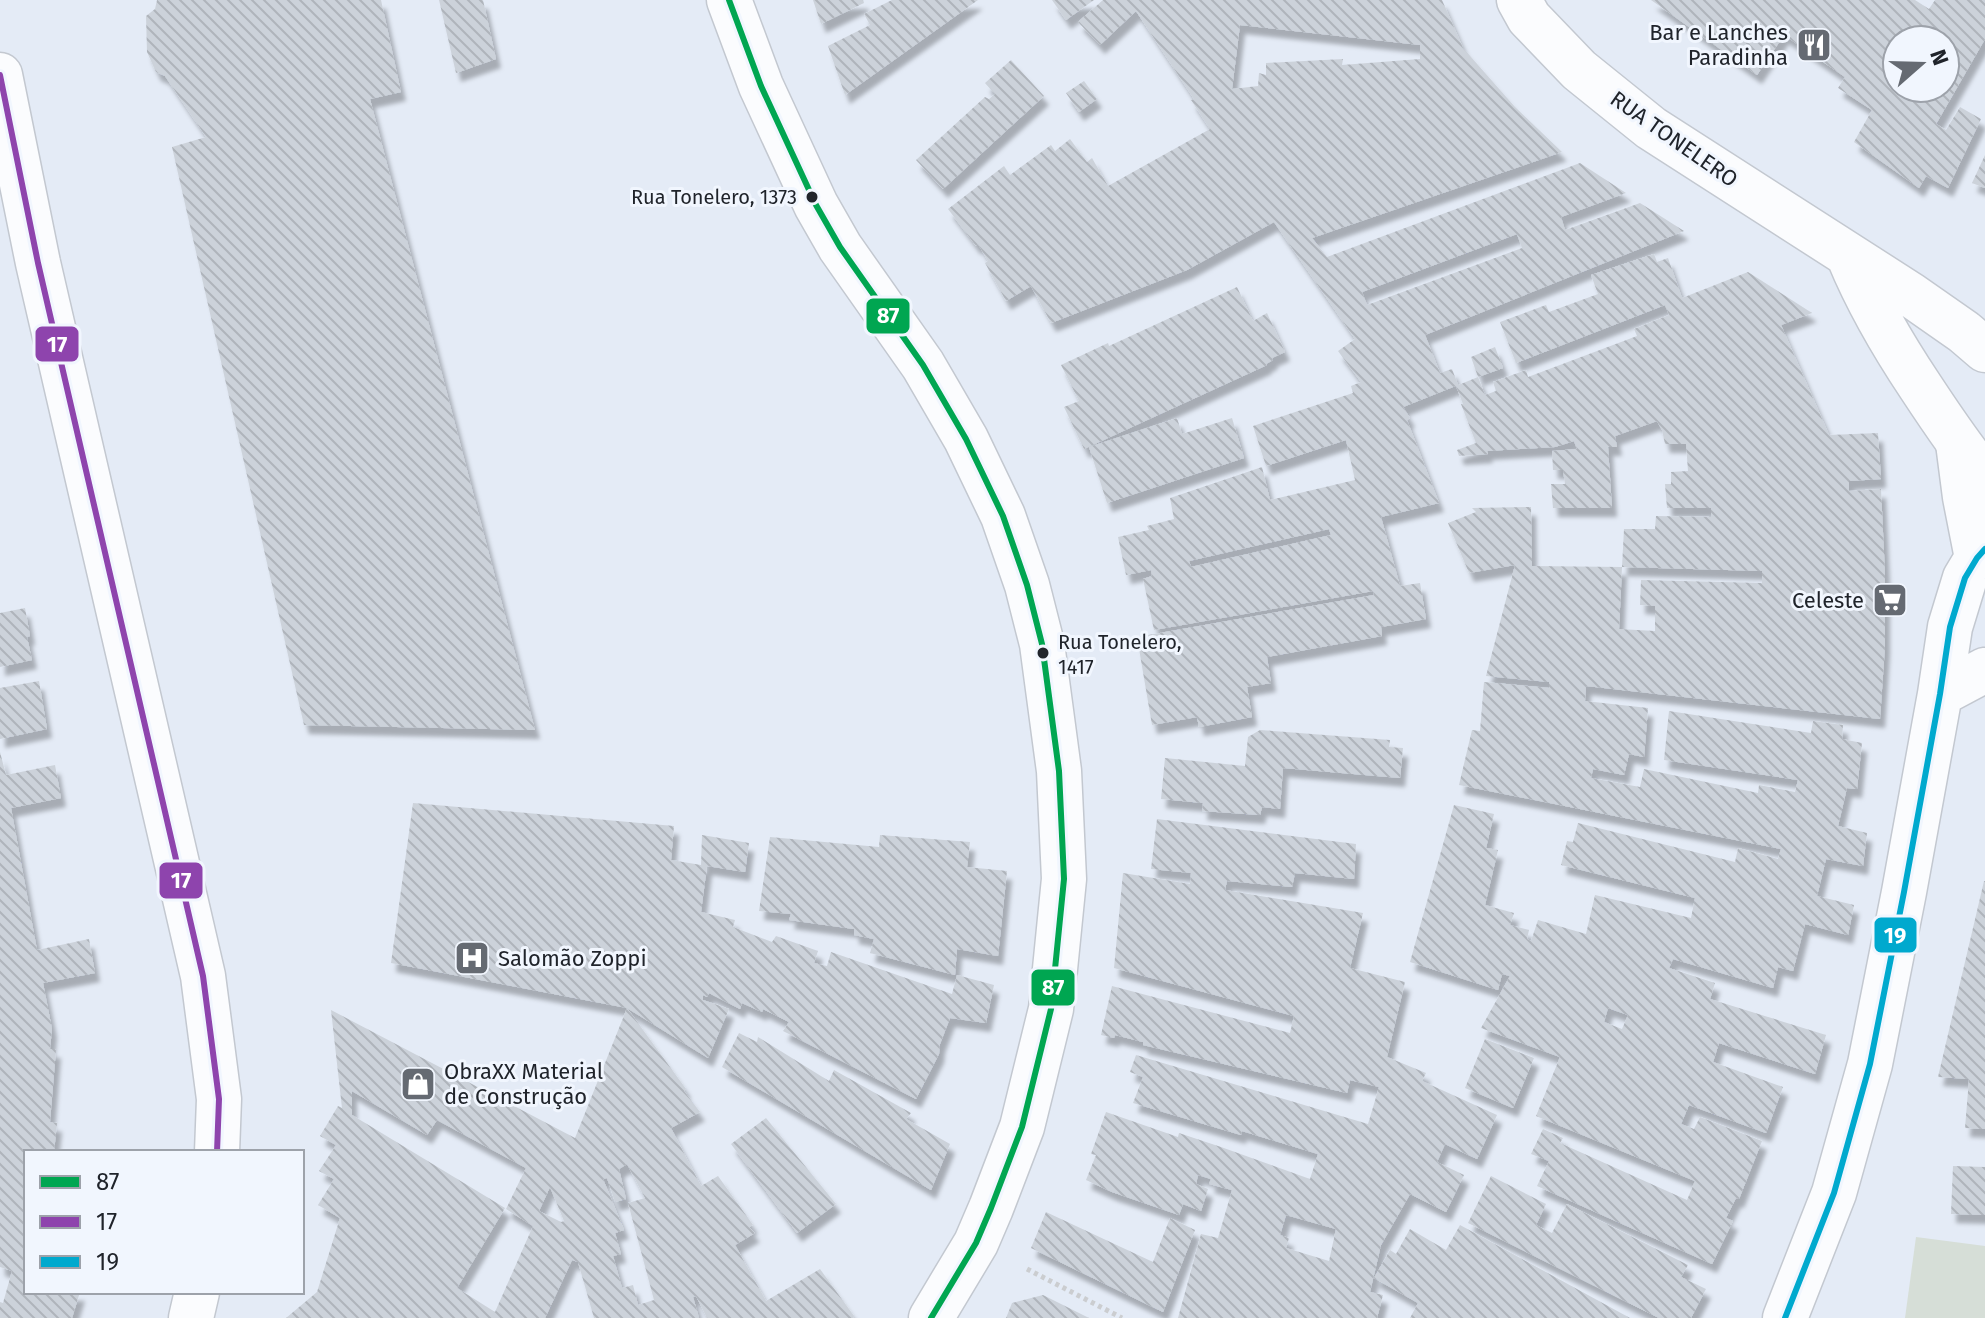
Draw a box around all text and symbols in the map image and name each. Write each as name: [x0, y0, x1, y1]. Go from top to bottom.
place label: Bar e Lanches Paradinha: [1649, 19, 1788, 71]
north arrow: [1881, 24, 1961, 104]
restaurant icon: Bar e Lanches Paradinha: [1795, 26, 1833, 64]
text: N: [1924, 46, 1955, 69]
street label: RUA TONELERO: [1605, 85, 1743, 193]
place label: Rua Tonelero, 1373: [631, 185, 797, 209]
marker: Rua Tonelero, 1373: [804, 189, 820, 205]
line badge: 87: [865, 297, 911, 335]
text: 87: [877, 302, 899, 329]
line badge: 17: [34, 325, 80, 363]
text: 17: [47, 331, 67, 358]
supermarket icon: Celeste: [1871, 581, 1909, 619]
place label: Celeste: [1792, 587, 1864, 614]
place label: Rua Tonelero, 1417: [1058, 630, 1182, 679]
marker: Rua Tonelero, 1417: [1035, 645, 1051, 661]
line badge: 17: [158, 861, 204, 900]
text: 17: [171, 867, 191, 894]
line badge: 19: [1873, 916, 1918, 954]
text: 19: [1884, 922, 1906, 949]
hospital icon: Salomão Zoppi: [453, 939, 491, 977]
place label: Salomão Zoppi: [498, 945, 647, 972]
line badge: 87: [1030, 968, 1076, 1007]
text: 87: [1042, 974, 1064, 1001]
place label: ObraXX Material de Construção: [444, 1058, 603, 1110]
shop icon: ObraXX Material de Construção: [399, 1065, 437, 1103]
legend: [24, 1150, 304, 1294]
text: 87: [96, 1168, 120, 1196]
text: 17: [96, 1208, 117, 1236]
text: 19: [96, 1248, 119, 1276]

